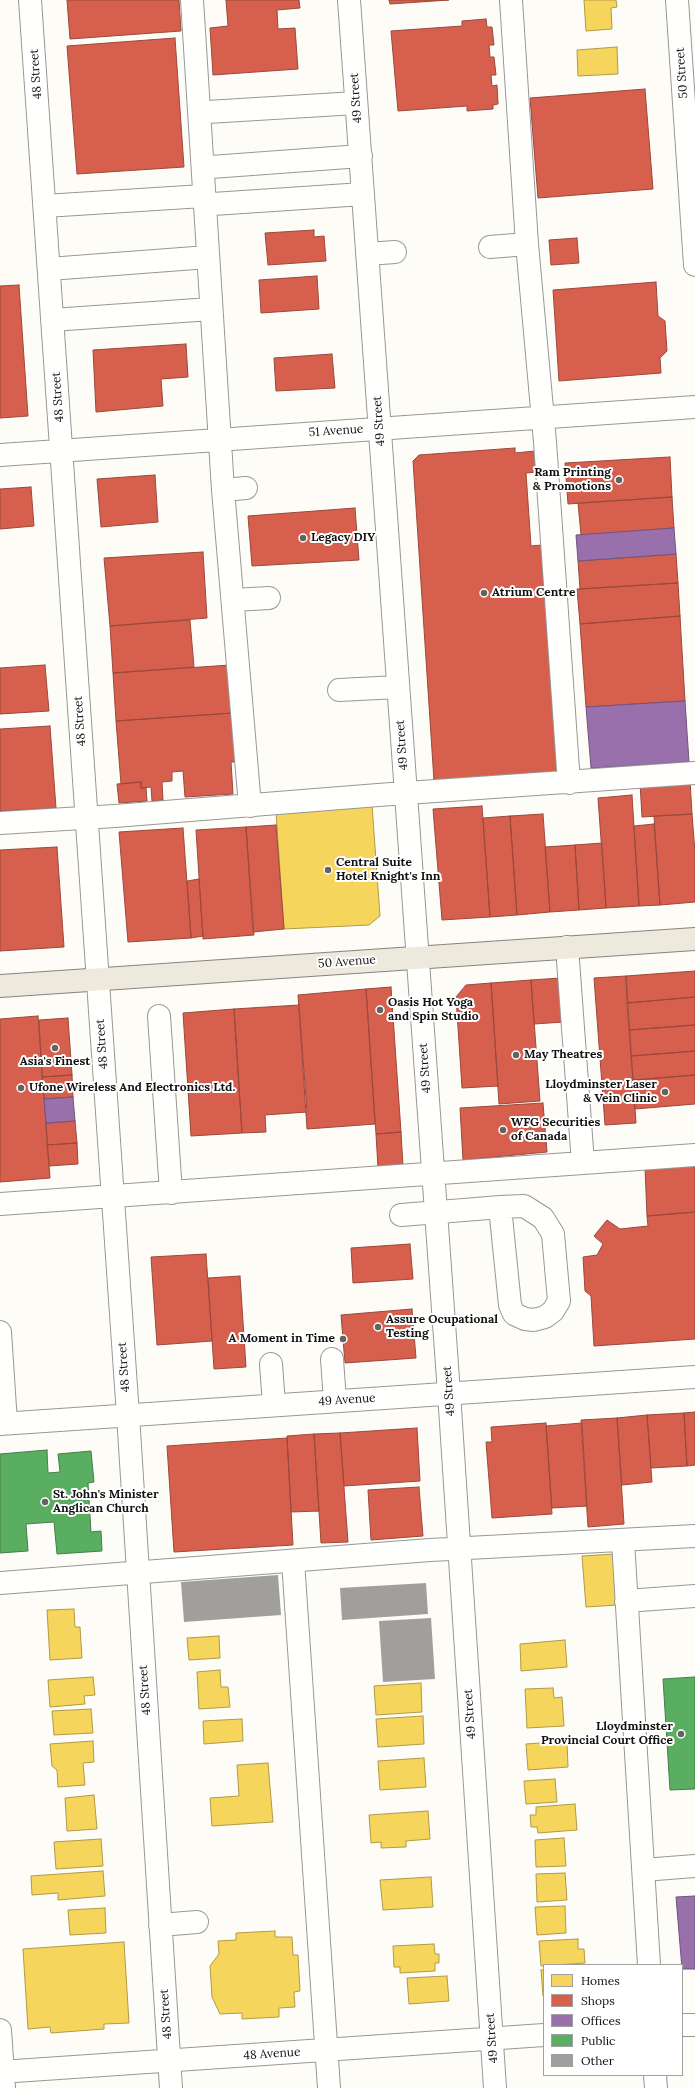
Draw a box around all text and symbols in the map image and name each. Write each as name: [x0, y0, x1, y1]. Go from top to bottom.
street label: 50 Street: [673, 47, 691, 99]
street label: 48 Street: [27, 48, 45, 100]
street label: 49 Street: [347, 72, 365, 124]
street label: 48 Street: [49, 371, 67, 423]
street label: 49 Street: [370, 395, 388, 447]
street label: 51 Avenue: [308, 422, 364, 440]
place label: Ram Printing & Promotions: [533, 466, 611, 494]
marker: Ram Printing & Promotions: [614, 475, 624, 485]
place label: Legacy DIY: [311, 531, 375, 545]
marker: Legacy DIY: [298, 533, 308, 543]
place label: Atrium Centre: [492, 586, 575, 600]
marker: Atrium Centre: [479, 588, 489, 598]
street label: 48 Street: [71, 695, 89, 747]
street label: 49 Street: [393, 719, 411, 771]
place label: Central Suite Hotel Knight's Inn: [336, 856, 440, 884]
marker: Central Suite Hotel Knight's Inn: [323, 865, 333, 875]
street label: 50 Avenue: [318, 953, 376, 971]
place label: Oasis Hot Yoga and Spin Studio: [388, 996, 479, 1024]
marker: Oasis Hot Yoga and Spin Studio: [375, 1005, 385, 1015]
street label: 48 Street: [93, 1018, 111, 1070]
street label: 49 Street: [416, 1042, 434, 1094]
marker: Asia's Finest: [50, 1043, 60, 1053]
place label: May Theatres: [524, 1048, 602, 1062]
marker: May Theatres: [511, 1050, 521, 1060]
place label: Asia's Finest: [20, 1055, 90, 1069]
place label: Lloydminster Laser & Vein Clinic: [545, 1078, 657, 1106]
place label: Ufone Wireless And Electronics Ltd.: [29, 1081, 235, 1095]
marker: Ufone Wireless And Electronics Ltd.: [16, 1083, 26, 1093]
marker: Lloydminster Laser & Vein Clinic: [660, 1087, 670, 1097]
place label: WFG Securities of Canada: [511, 1116, 600, 1144]
marker: WFG Securities of Canada: [498, 1125, 508, 1135]
place label: Assure Ocupational Testing: [386, 1313, 498, 1341]
marker: Assure Ocupational Testing: [373, 1322, 383, 1332]
place label: A Moment in Time: [229, 1332, 335, 1346]
marker: A Moment in Time: [338, 1334, 348, 1344]
street label: 48 Street: [115, 1341, 133, 1393]
street label: 49 Street: [440, 1365, 458, 1417]
street label: 49 Avenue: [318, 1391, 376, 1409]
place label: St. John's Minister Anglican Church: [53, 1488, 159, 1516]
marker: St. John's Minister Anglican Church: [40, 1497, 50, 1507]
street label: 48 Street: [136, 1664, 154, 1716]
street label: 49 Street: [461, 1688, 479, 1740]
place label: Lloydminster Provincial Court Office: [541, 1720, 673, 1748]
marker: Lloydminster Provincial Court Office: [676, 1729, 686, 1739]
legend: [543, 1964, 683, 2076]
text: Homes: [581, 1973, 620, 1988]
street label: 48 Street: [157, 1988, 175, 2040]
text: Shops: [581, 1993, 615, 2008]
street label: 49 Street: [483, 2012, 501, 2064]
text: Offices: [581, 2013, 621, 2028]
text: Public: [581, 2033, 615, 2048]
street label: 48 Avenue: [243, 2045, 301, 2063]
text: Other: [581, 2053, 614, 2068]

